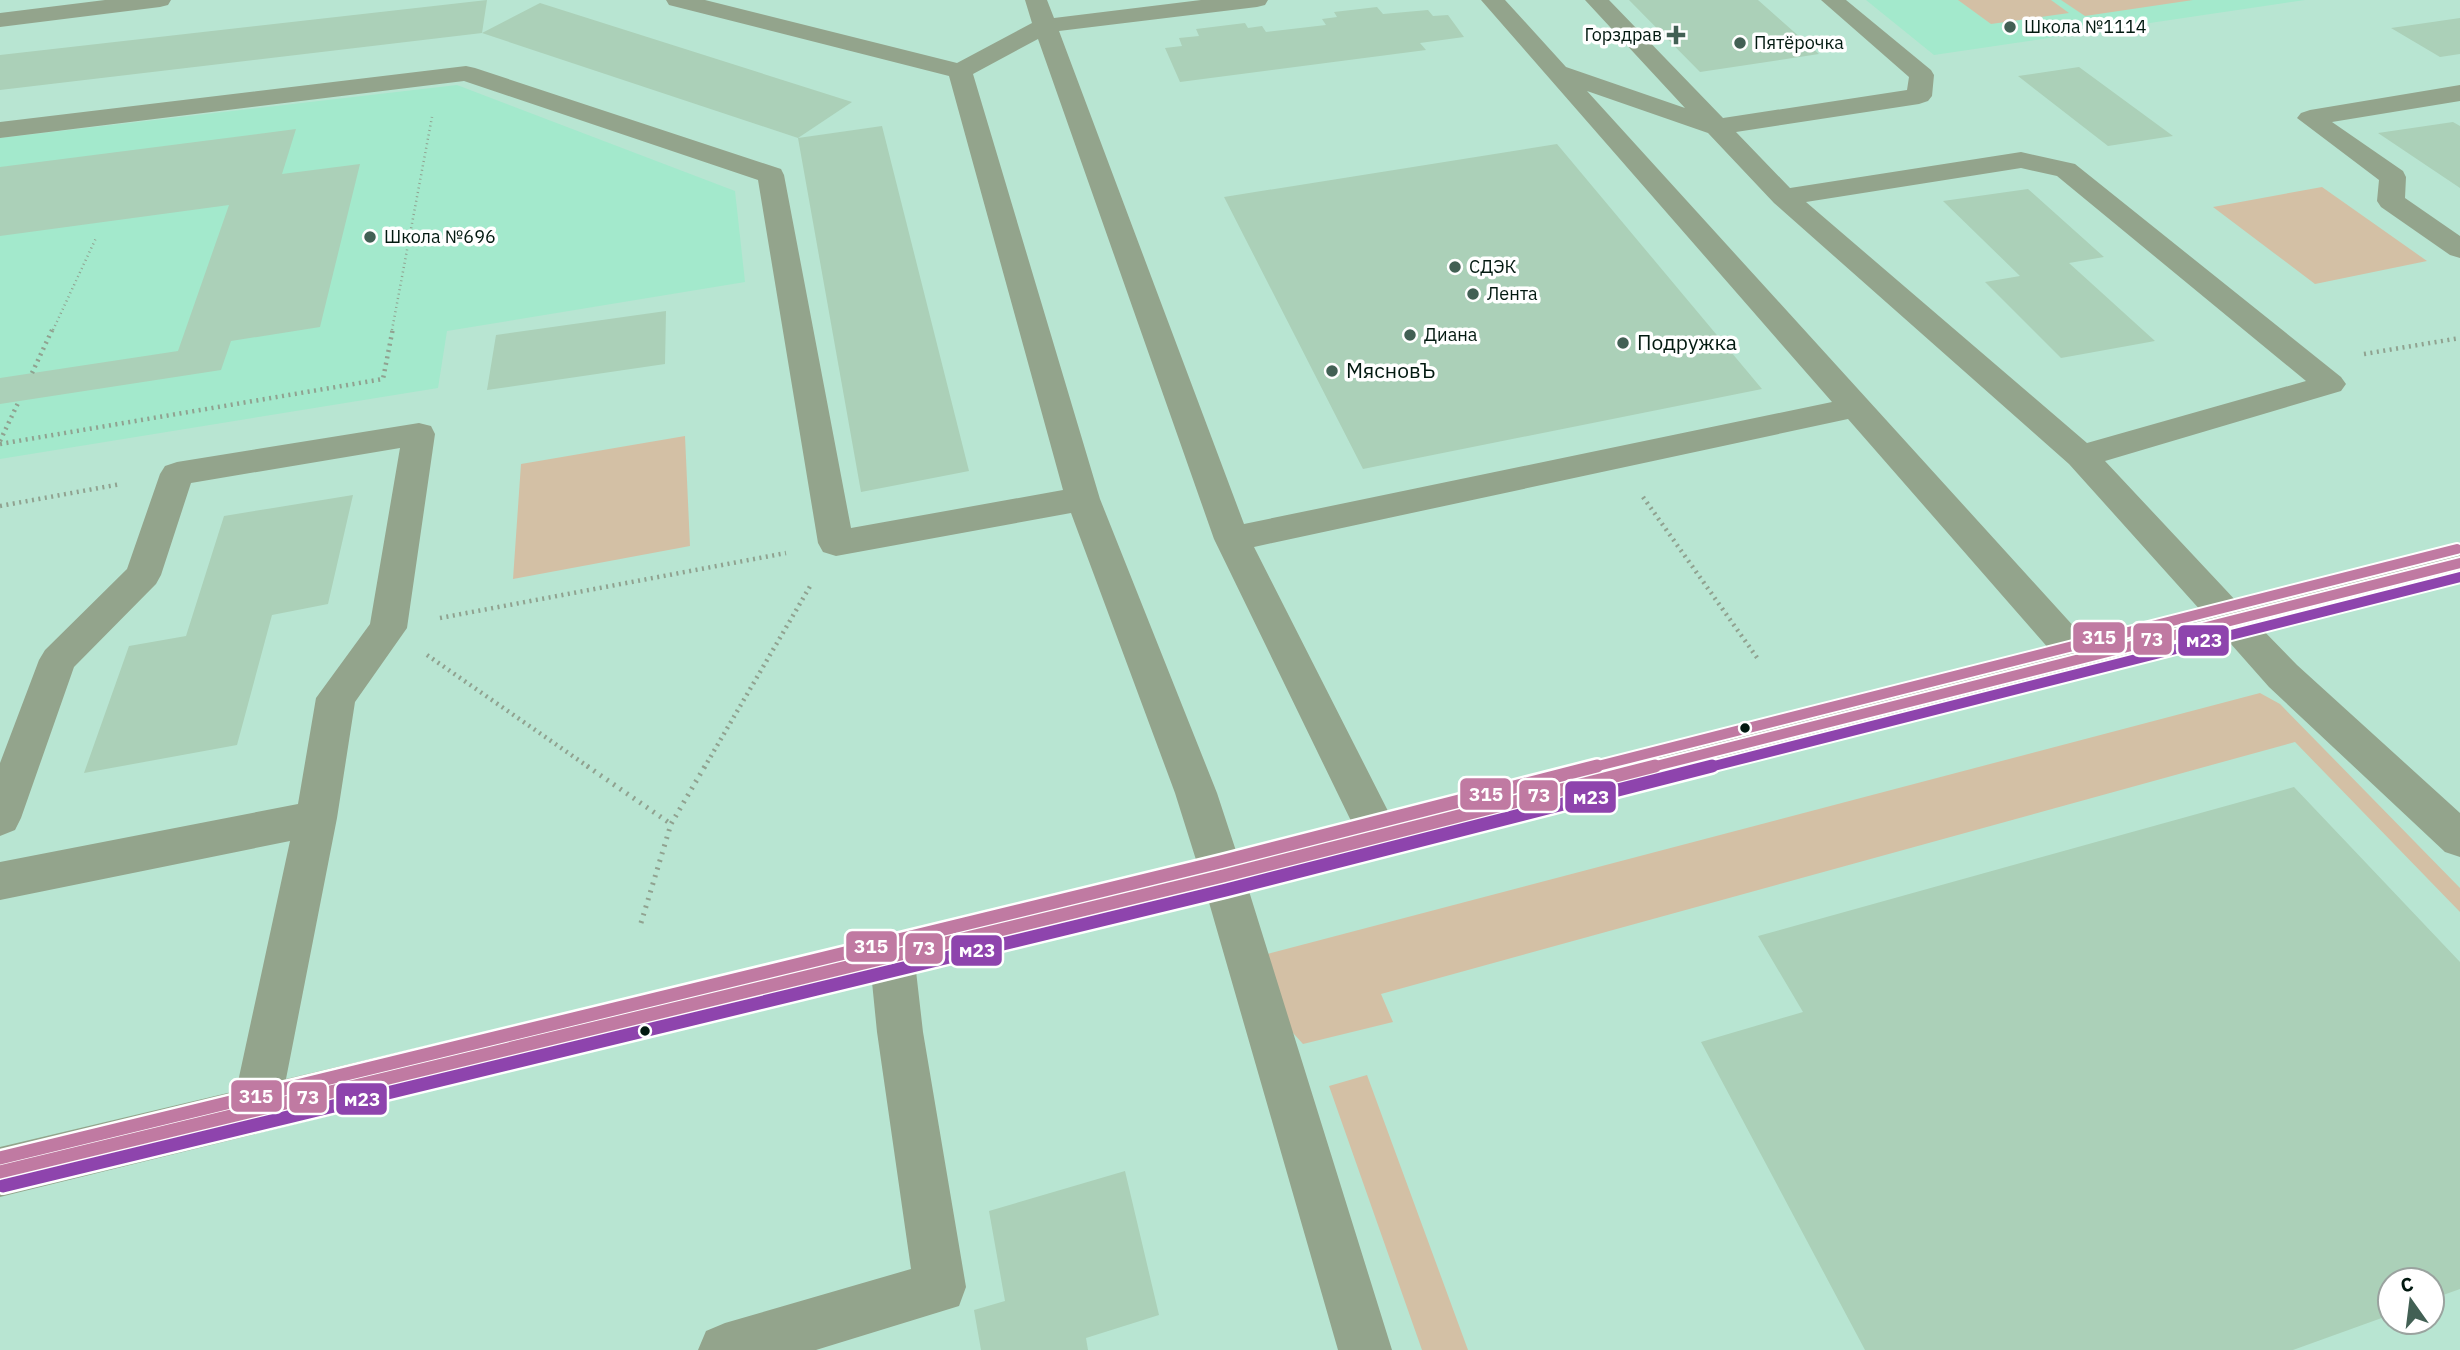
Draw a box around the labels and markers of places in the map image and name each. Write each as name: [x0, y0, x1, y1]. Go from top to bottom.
place label: Школа №1114: [2024, 15, 2147, 38]
marker: Школа №1114: [2002, 19, 2018, 35]
place label: Горздрав: [1584, 23, 1662, 46]
marker: Горздрав: [1668, 27, 1684, 43]
place label: Пятёрочка: [1754, 31, 1844, 54]
marker: Пятёрочка: [1732, 35, 1748, 51]
place label: Школа №696: [384, 225, 496, 248]
marker: Школа №696: [362, 229, 378, 245]
place label: СДЭК: [1469, 255, 1517, 278]
marker: СДЭК: [1447, 259, 1463, 275]
place label: Лента: [1487, 282, 1538, 305]
marker: Лента: [1465, 286, 1481, 302]
place label: Диана: [1424, 323, 1478, 346]
marker: Диана: [1402, 327, 1418, 343]
place label: Подружка: [1637, 328, 1737, 356]
marker: Подружка: [1615, 335, 1631, 351]
place label: МясновЪ: [1346, 356, 1435, 384]
marker: МясновЪ: [1324, 363, 1340, 379]
unlabelled marker: [1738, 721, 1752, 735]
unlabelled marker: [638, 1024, 652, 1038]

